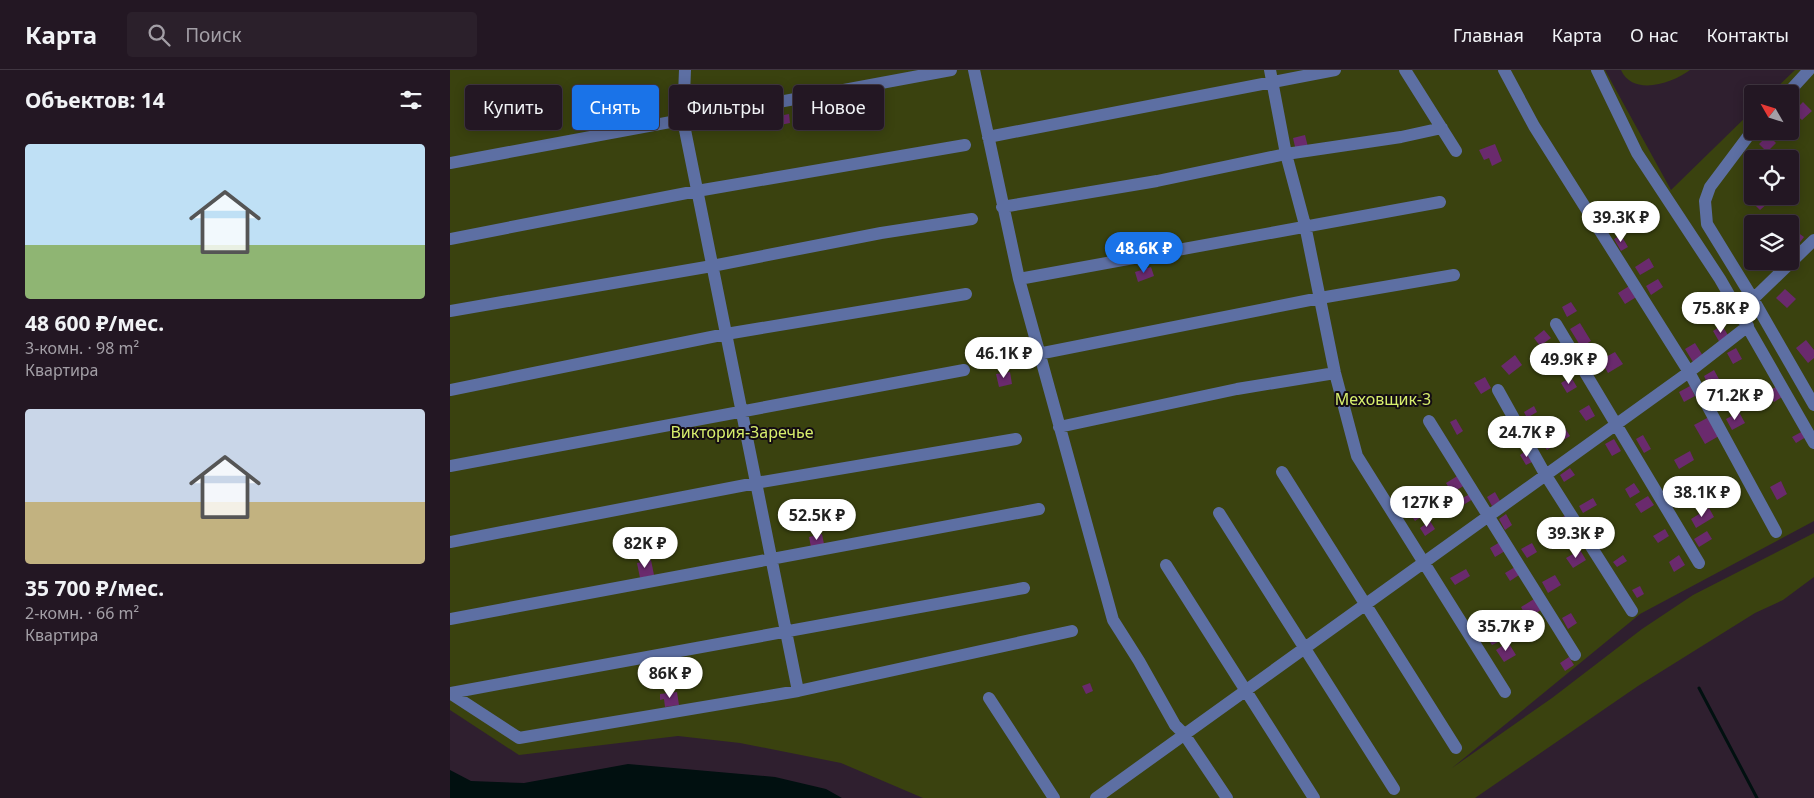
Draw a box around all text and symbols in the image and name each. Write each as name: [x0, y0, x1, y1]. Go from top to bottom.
search box: [127, 12, 477, 57]
text: Карта: [25, 18, 97, 51]
icon: search: [145, 21, 173, 49]
text: Поиск: [185, 22, 242, 48]
text: Главная: [1453, 23, 1524, 47]
text: Карта: [1552, 23, 1602, 47]
text: О нас: [1630, 23, 1678, 47]
text: Контакты: [1706, 23, 1789, 47]
chip: Купить: [465, 85, 562, 130]
chip: Снять: [572, 85, 659, 130]
chip: Фильтры: [669, 85, 783, 130]
chip: Новое: [793, 85, 884, 130]
north arrow: [1744, 85, 1799, 140]
map controls: [1744, 85, 1799, 270]
text: Объектов: 14: [25, 86, 165, 114]
icon: filters: [397, 86, 425, 114]
button: locate: [1744, 150, 1799, 205]
icon: home: [180, 177, 270, 267]
pin: 39.3K ₽: [1575, 200, 1667, 243]
text: 39.3K ₽: [1593, 206, 1649, 228]
button: layers: [1744, 215, 1799, 270]
pin: 48.6K ₽: [1098, 232, 1190, 274]
text: 48.6K ₽: [1116, 237, 1172, 259]
pin: 75.8K ₽: [1675, 292, 1767, 334]
text: 75.8K ₽: [1693, 297, 1749, 319]
text: 48 600 ₽/мес.: [25, 309, 164, 337]
pin: 46.1K ₽: [958, 336, 1050, 379]
text: 3-комн. · 98 m²: [25, 337, 139, 359]
text: 46.1K ₽: [976, 342, 1032, 364]
pin: 49.9K ₽: [1523, 342, 1615, 385]
text: 49.9K ₽: [1541, 348, 1597, 370]
text: Квартира: [25, 359, 99, 381]
pin: 71.2K ₽: [1689, 378, 1781, 421]
text: 71.2K ₽: [1707, 384, 1763, 406]
park label: Меховщик-3: [1335, 388, 1431, 410]
pin: 24.7K ₽: [1481, 416, 1573, 458]
park label: Виктория-Заречье: [670, 421, 814, 443]
text: 24.7K ₽: [1499, 421, 1555, 443]
icon: home: [180, 442, 270, 532]
pin: 38.1K ₽: [1656, 476, 1748, 518]
text: 38.1K ₽: [1674, 481, 1730, 503]
pin: 127K ₽: [1386, 486, 1468, 528]
text: 127K ₽: [1401, 491, 1453, 513]
pin: 52.5K ₽: [771, 498, 863, 541]
text: 52.5K ₽: [789, 504, 845, 526]
pin: 39.3K ₽: [1530, 516, 1622, 559]
text: 39.3K ₽: [1548, 522, 1604, 544]
pin: 82K ₽: [610, 526, 680, 569]
text: 82K ₽: [624, 532, 666, 554]
text: 35 700 ₽/мес.: [25, 574, 164, 602]
text: 2-комн. · 66 m²: [25, 602, 139, 624]
pin: 35.7K ₽: [1460, 610, 1552, 652]
text: 35.7K ₽: [1478, 615, 1534, 637]
text: Квартира: [25, 624, 99, 646]
pin: 86K ₽: [635, 656, 705, 699]
text: 86K ₽: [649, 662, 691, 684]

